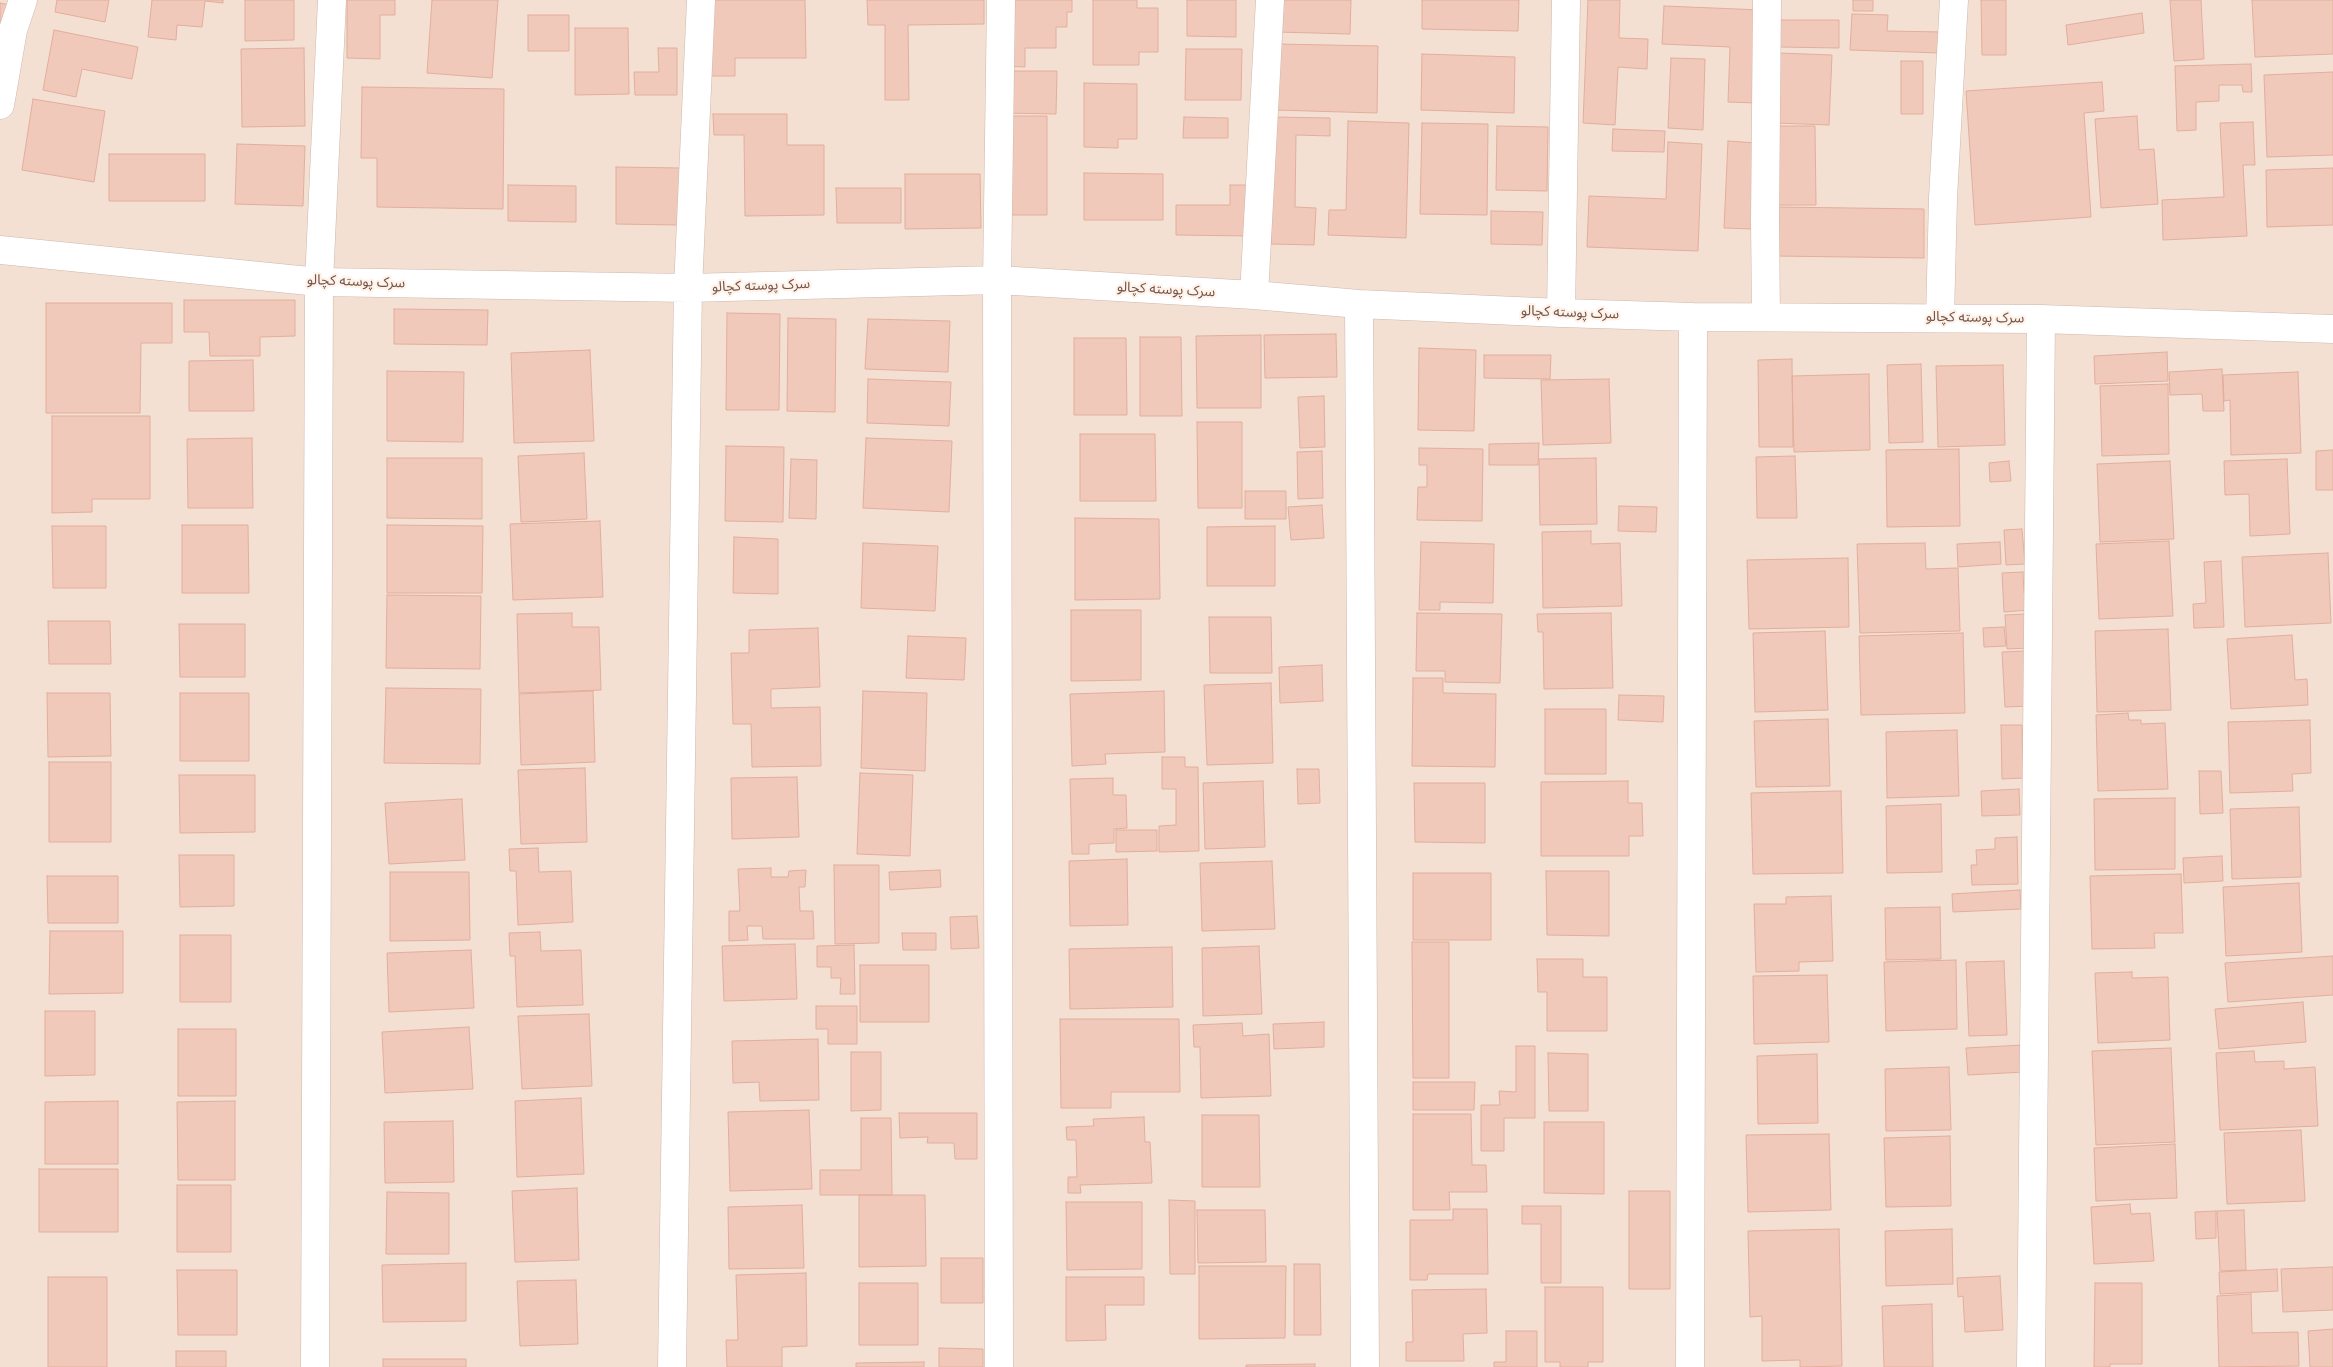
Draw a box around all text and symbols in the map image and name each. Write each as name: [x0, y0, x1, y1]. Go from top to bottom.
street label: سرک پوسته کچالو: [306, 272, 406, 292]
street label: سرک پوسته کچالو: [711, 276, 811, 296]
street label: سرک پوسته کچالو: [1116, 279, 1216, 301]
street label: سرک پوسته کچالو: [1520, 303, 1620, 323]
street label: سرک پوسته کچالو: [1926, 309, 2024, 327]

